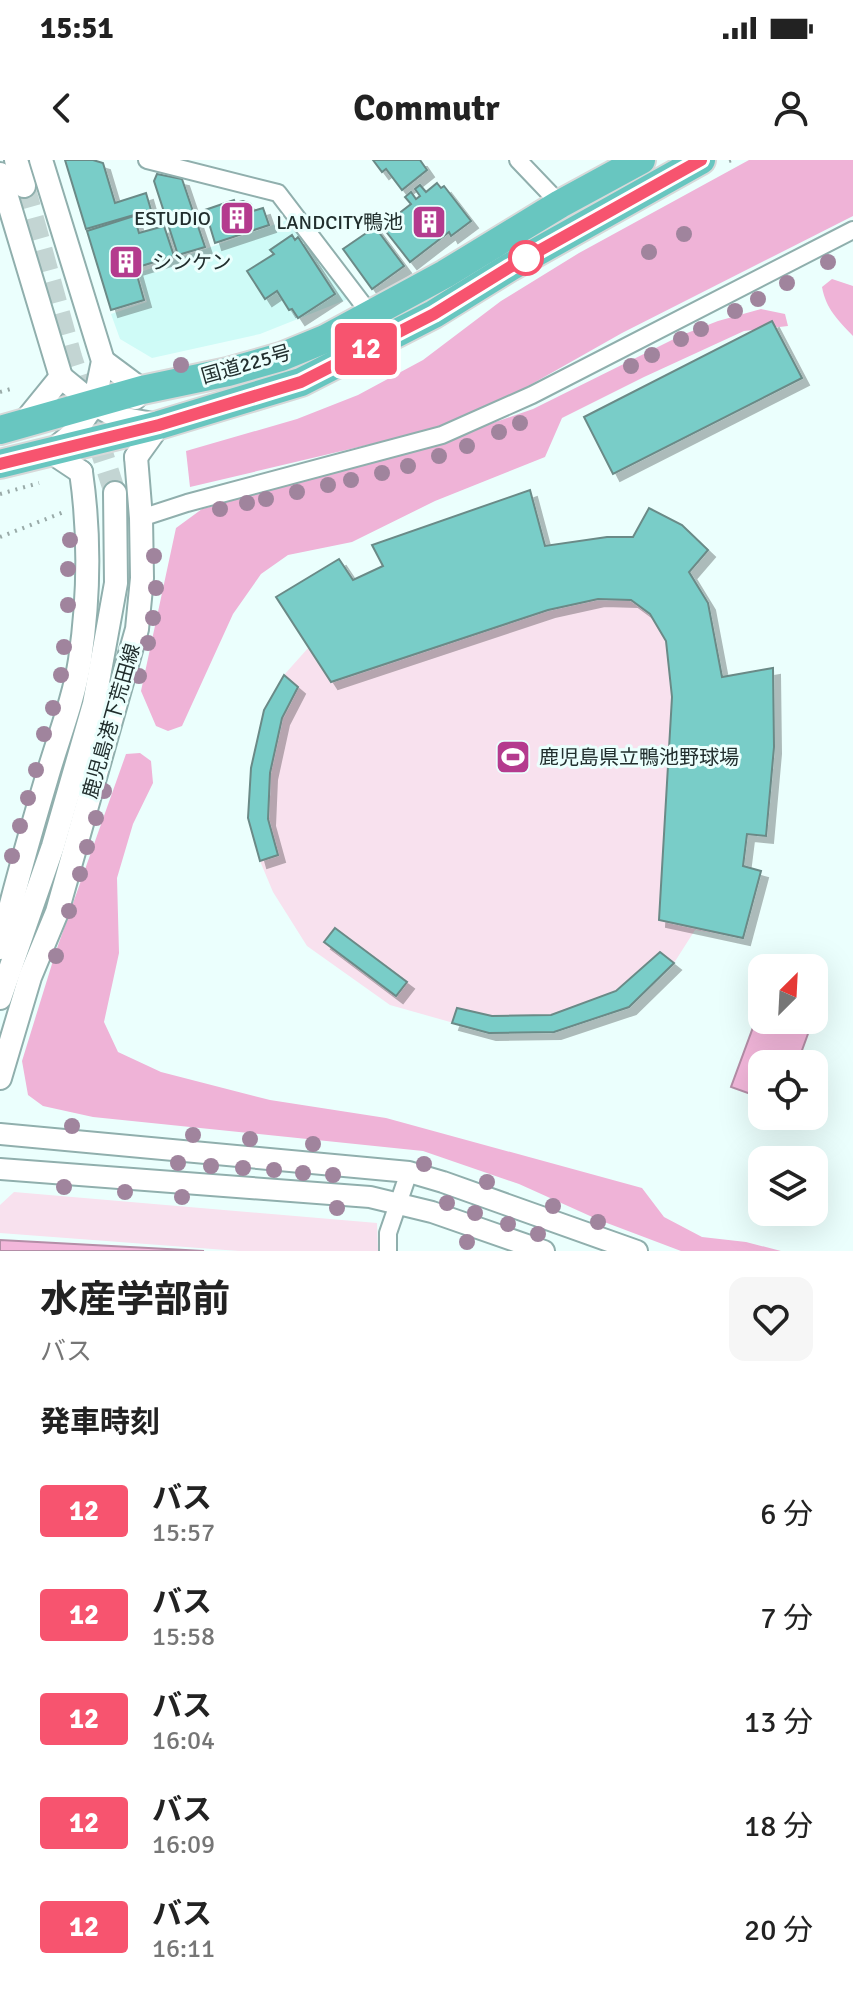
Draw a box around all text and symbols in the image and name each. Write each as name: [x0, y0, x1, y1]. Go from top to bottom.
text: 15:51: [40, 10, 114, 47]
icon: back: [40, 86, 84, 130]
text: Commutr: [353, 86, 500, 131]
icon: person: [769, 86, 813, 130]
building icon: ESTUDIO: [218, 199, 256, 237]
building icon: LANDCITY鴨池: [410, 203, 448, 241]
place label: ESTUDIO: [134, 206, 211, 231]
place label: LANDCITY鴨池: [276, 210, 403, 235]
unlabelled marker: [509, 241, 543, 275]
building icon: シンケン: [107, 243, 145, 281]
place label: シンケン: [152, 250, 231, 275]
line badge: 12: [330, 323, 402, 375]
text: 12: [351, 332, 381, 366]
street label: 国道225号: [198, 340, 294, 389]
street label: 鹿児島港下荒田線: [77, 641, 146, 801]
sports icon: 鹿児島県立鴨池野球場: [494, 738, 532, 776]
place label: 鹿児島県立鴨池野球場: [539, 745, 739, 770]
north arrow: [748, 954, 828, 1034]
map controls: [748, 954, 828, 1226]
button: locate: [748, 1050, 828, 1130]
button: layers: [748, 1146, 828, 1226]
text: 水産学部前: [40, 1276, 230, 1323]
button: heart: [729, 1277, 813, 1361]
text: バス: [40, 1336, 92, 1368]
text: 発車時刻: [40, 1404, 160, 1441]
text: バス: [152, 1480, 212, 1517]
text: 12: [69, 1494, 99, 1528]
text: 6 分: [760, 1496, 813, 1533]
text: 15:57: [152, 1517, 215, 1549]
text: バス: [152, 1584, 212, 1621]
text: 12: [69, 1598, 99, 1632]
text: 7 分: [760, 1600, 813, 1637]
text: 15:58: [152, 1621, 215, 1653]
text: バス: [152, 1688, 212, 1725]
text: 12: [69, 1702, 99, 1736]
text: 13 分: [744, 1704, 813, 1741]
text: 16:04: [152, 1725, 215, 1757]
text: バス: [152, 1792, 212, 1829]
text: 12: [69, 1806, 99, 1840]
text: 18 分: [744, 1808, 813, 1845]
text: 16:09: [152, 1829, 215, 1861]
text: バス: [152, 1896, 212, 1933]
text: 12: [69, 1910, 99, 1944]
text: 20 分: [744, 1912, 813, 1949]
text: 16:11: [152, 1933, 215, 1965]

